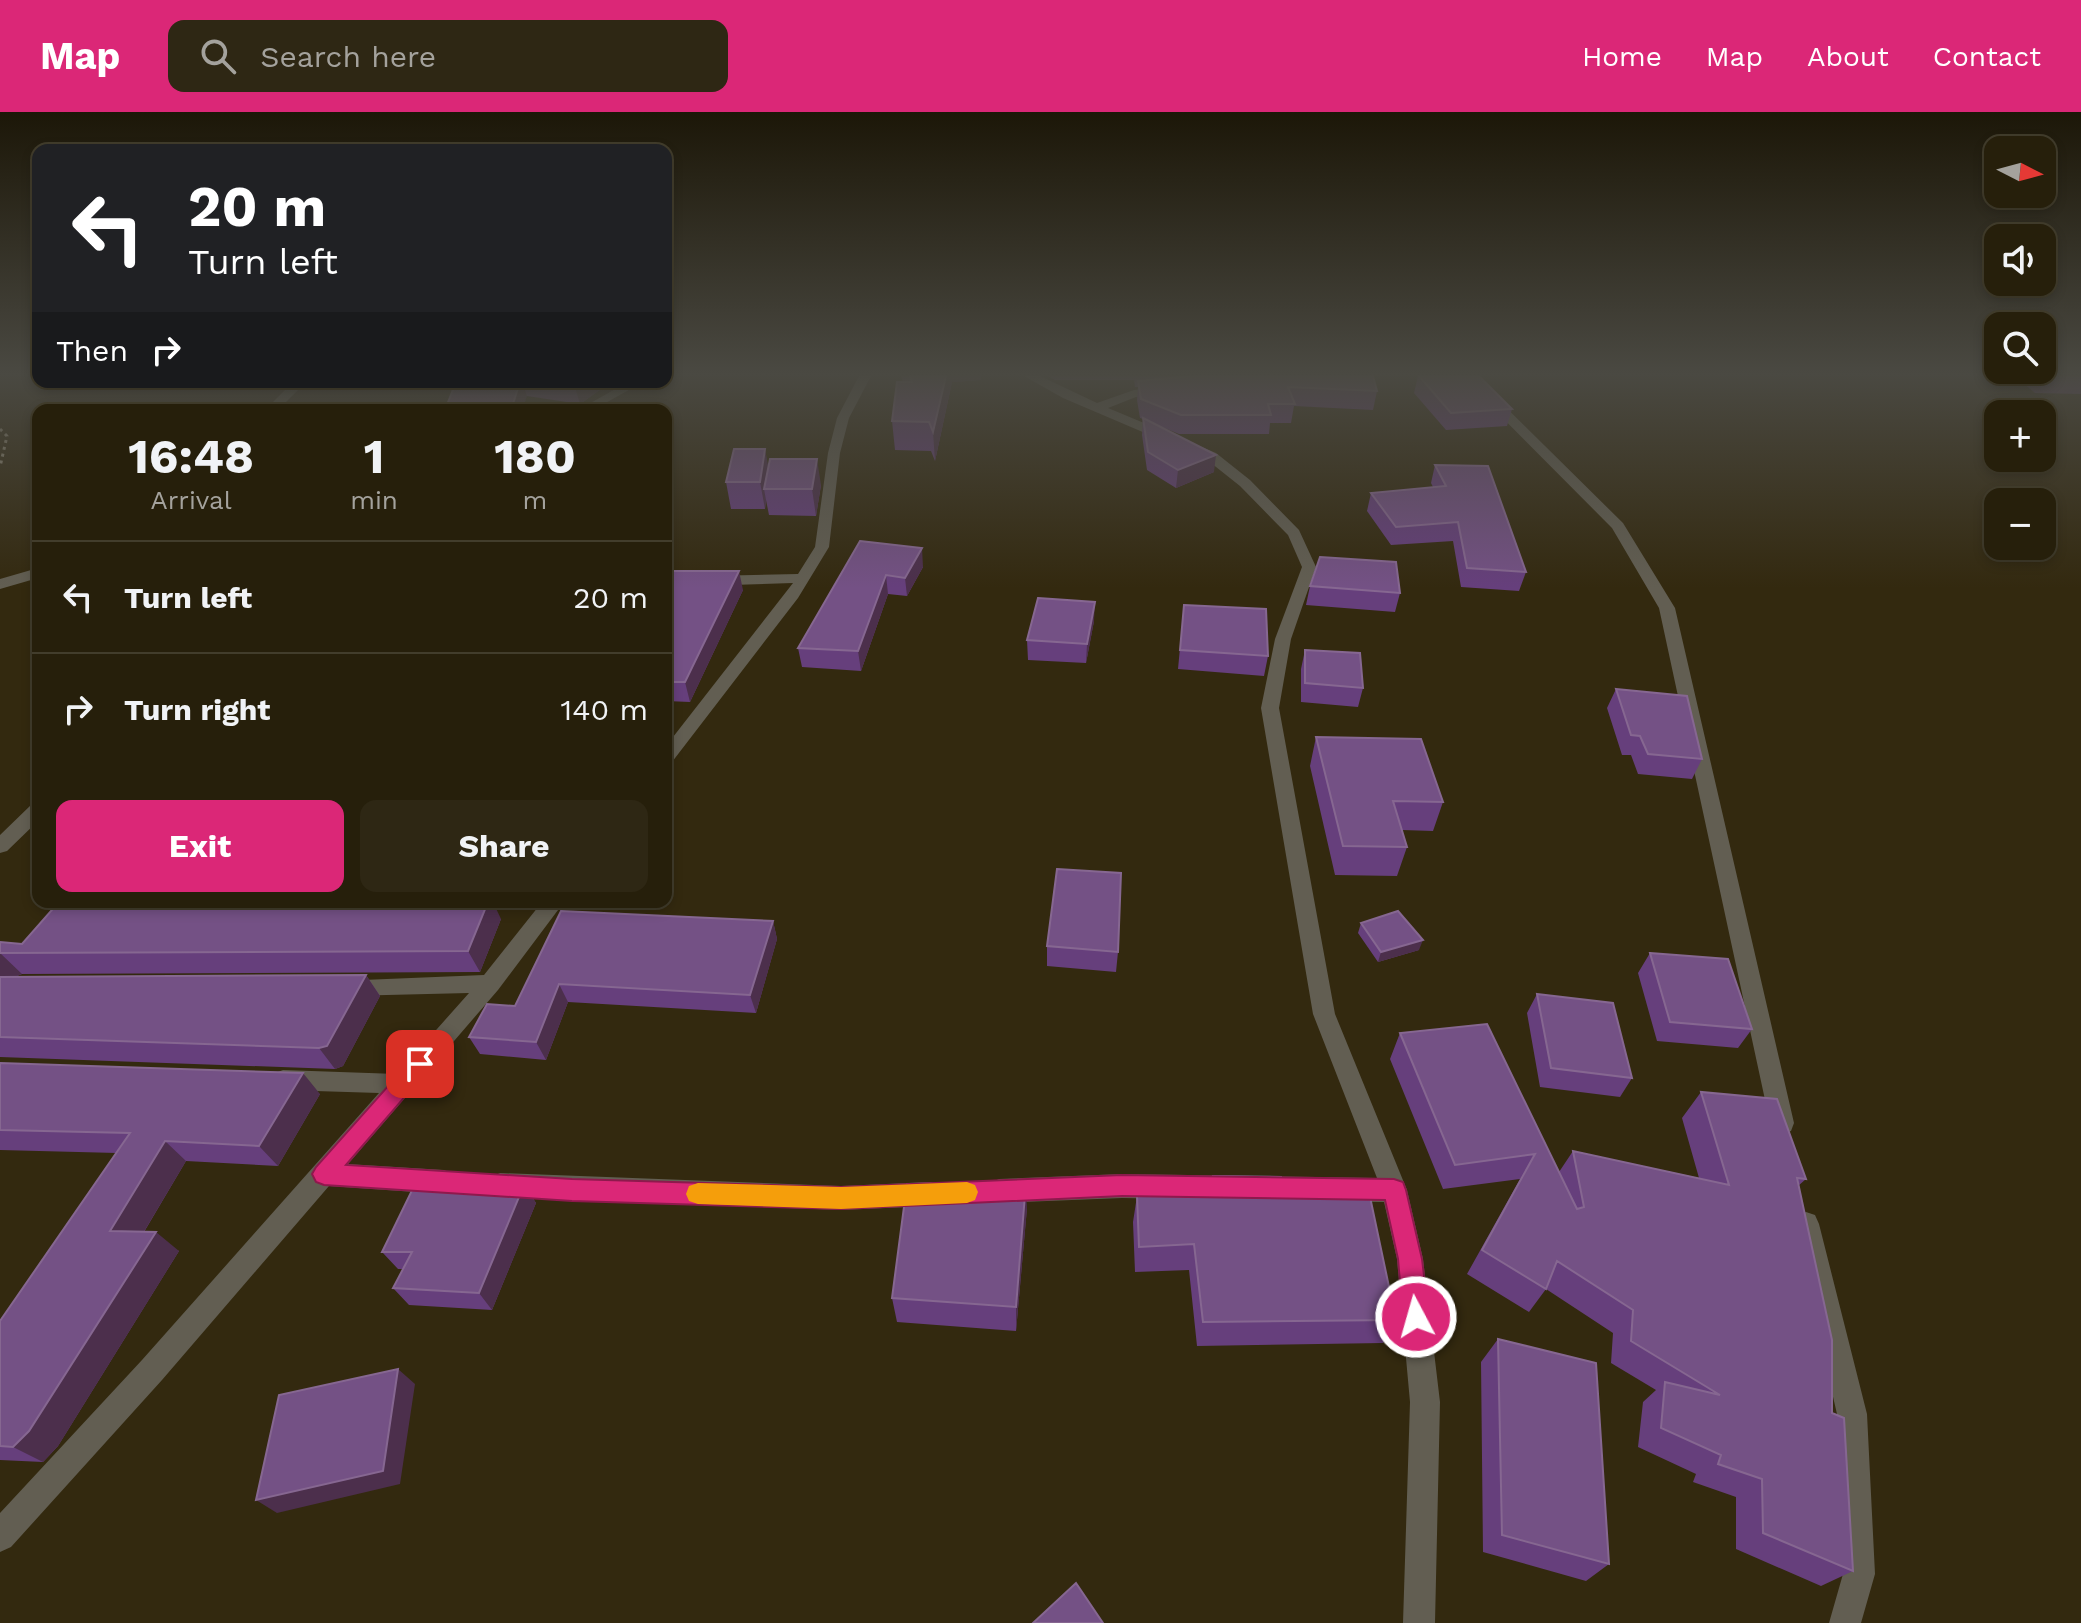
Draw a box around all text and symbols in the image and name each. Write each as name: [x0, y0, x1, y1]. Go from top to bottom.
search box: [168, 20, 728, 92]
text: Map: [40, 34, 120, 78]
icon: search: [196, 34, 240, 78]
text: Search here: [260, 39, 436, 74]
text: Home: [1582, 40, 1662, 73]
text: Map: [1706, 40, 1763, 73]
text: About: [1807, 40, 1889, 73]
text: Contact: [1933, 40, 2041, 73]
north arrow: [1984, 136, 2056, 208]
map controls: [1984, 136, 2056, 560]
text: 20 m: [188, 174, 326, 240]
icon: left: [56, 176, 160, 280]
button: sound: [1984, 224, 2056, 296]
text: Turn left: [188, 241, 338, 283]
button: search: [1984, 312, 2056, 384]
icon: right: [144, 328, 188, 372]
text: Then: [56, 333, 128, 368]
button: +: [1984, 400, 2056, 472]
text: 16:48: [128, 428, 254, 485]
text: 1: [364, 428, 384, 485]
text: 180: [494, 428, 576, 485]
text: Arrival: [151, 485, 232, 515]
text: min: [350, 485, 398, 515]
text: m: [523, 485, 547, 515]
button: −: [1984, 488, 2056, 560]
icon: left: [56, 575, 100, 619]
text: Turn left: [124, 580, 252, 615]
text: 20 m: [573, 580, 648, 615]
icon: right: [56, 687, 100, 731]
text: Turn right: [124, 692, 270, 727]
text: 140 m: [560, 692, 648, 727]
button: Exit: [56, 800, 344, 892]
button: Share: [360, 800, 648, 892]
pin: [386, 1030, 454, 1098]
icon: arrive: [398, 1042, 442, 1086]
position arrow: [1374, 1275, 1458, 1359]

